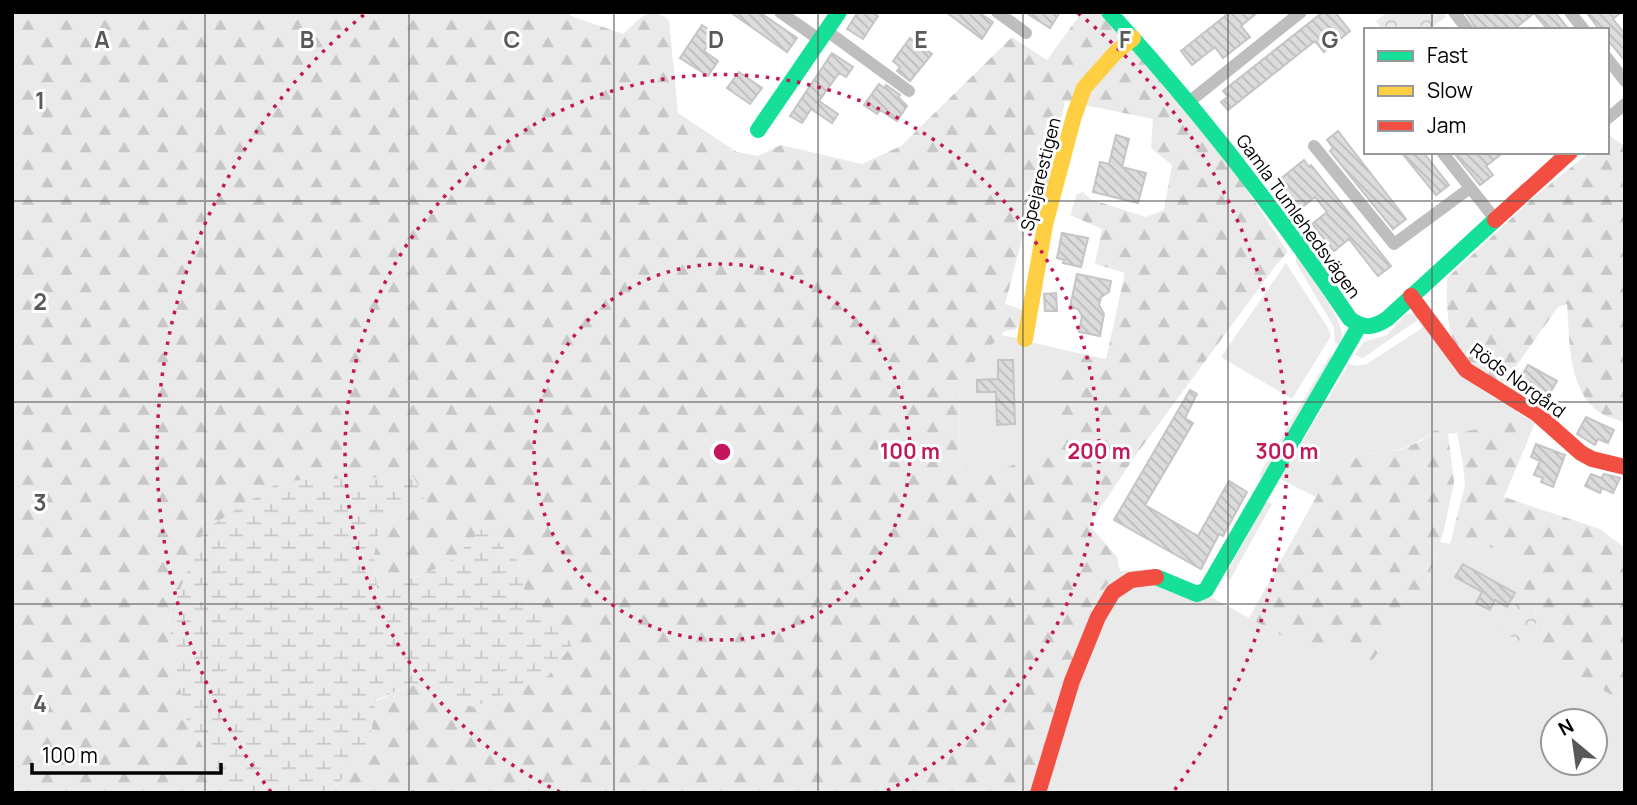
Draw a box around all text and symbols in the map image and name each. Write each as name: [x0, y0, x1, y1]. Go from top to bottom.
text: A: [94, 23, 110, 55]
text: B: [300, 23, 314, 55]
text: C: [504, 23, 521, 55]
text: D: [708, 23, 724, 55]
text: E: [914, 23, 928, 55]
text: F: [1119, 23, 1131, 55]
text: G: [1322, 23, 1339, 55]
legend: [1364, 28, 1609, 154]
text: Fast: [1427, 41, 1468, 69]
text: Slow: [1427, 76, 1473, 104]
text: 1: [35, 84, 45, 116]
text: Jam: [1427, 111, 1466, 139]
street label: Spejarestigen: [1014, 115, 1066, 233]
street label: Gamla Tumlehedsvägen: [1231, 129, 1367, 303]
text: 2: [33, 285, 47, 317]
street label: Röds Norgård: [1465, 337, 1571, 423]
text: 100 m: [880, 437, 940, 465]
text: 200 m: [1067, 437, 1131, 465]
text: 300 m: [1256, 437, 1318, 465]
centre of rings: [710, 440, 734, 464]
text: 3: [33, 486, 47, 518]
text: 4: [33, 687, 47, 719]
north arrow: [1539, 707, 1609, 777]
text: N: [1553, 712, 1578, 742]
scale bar: [32, 732, 220, 776]
text: 100 m: [42, 741, 98, 769]

